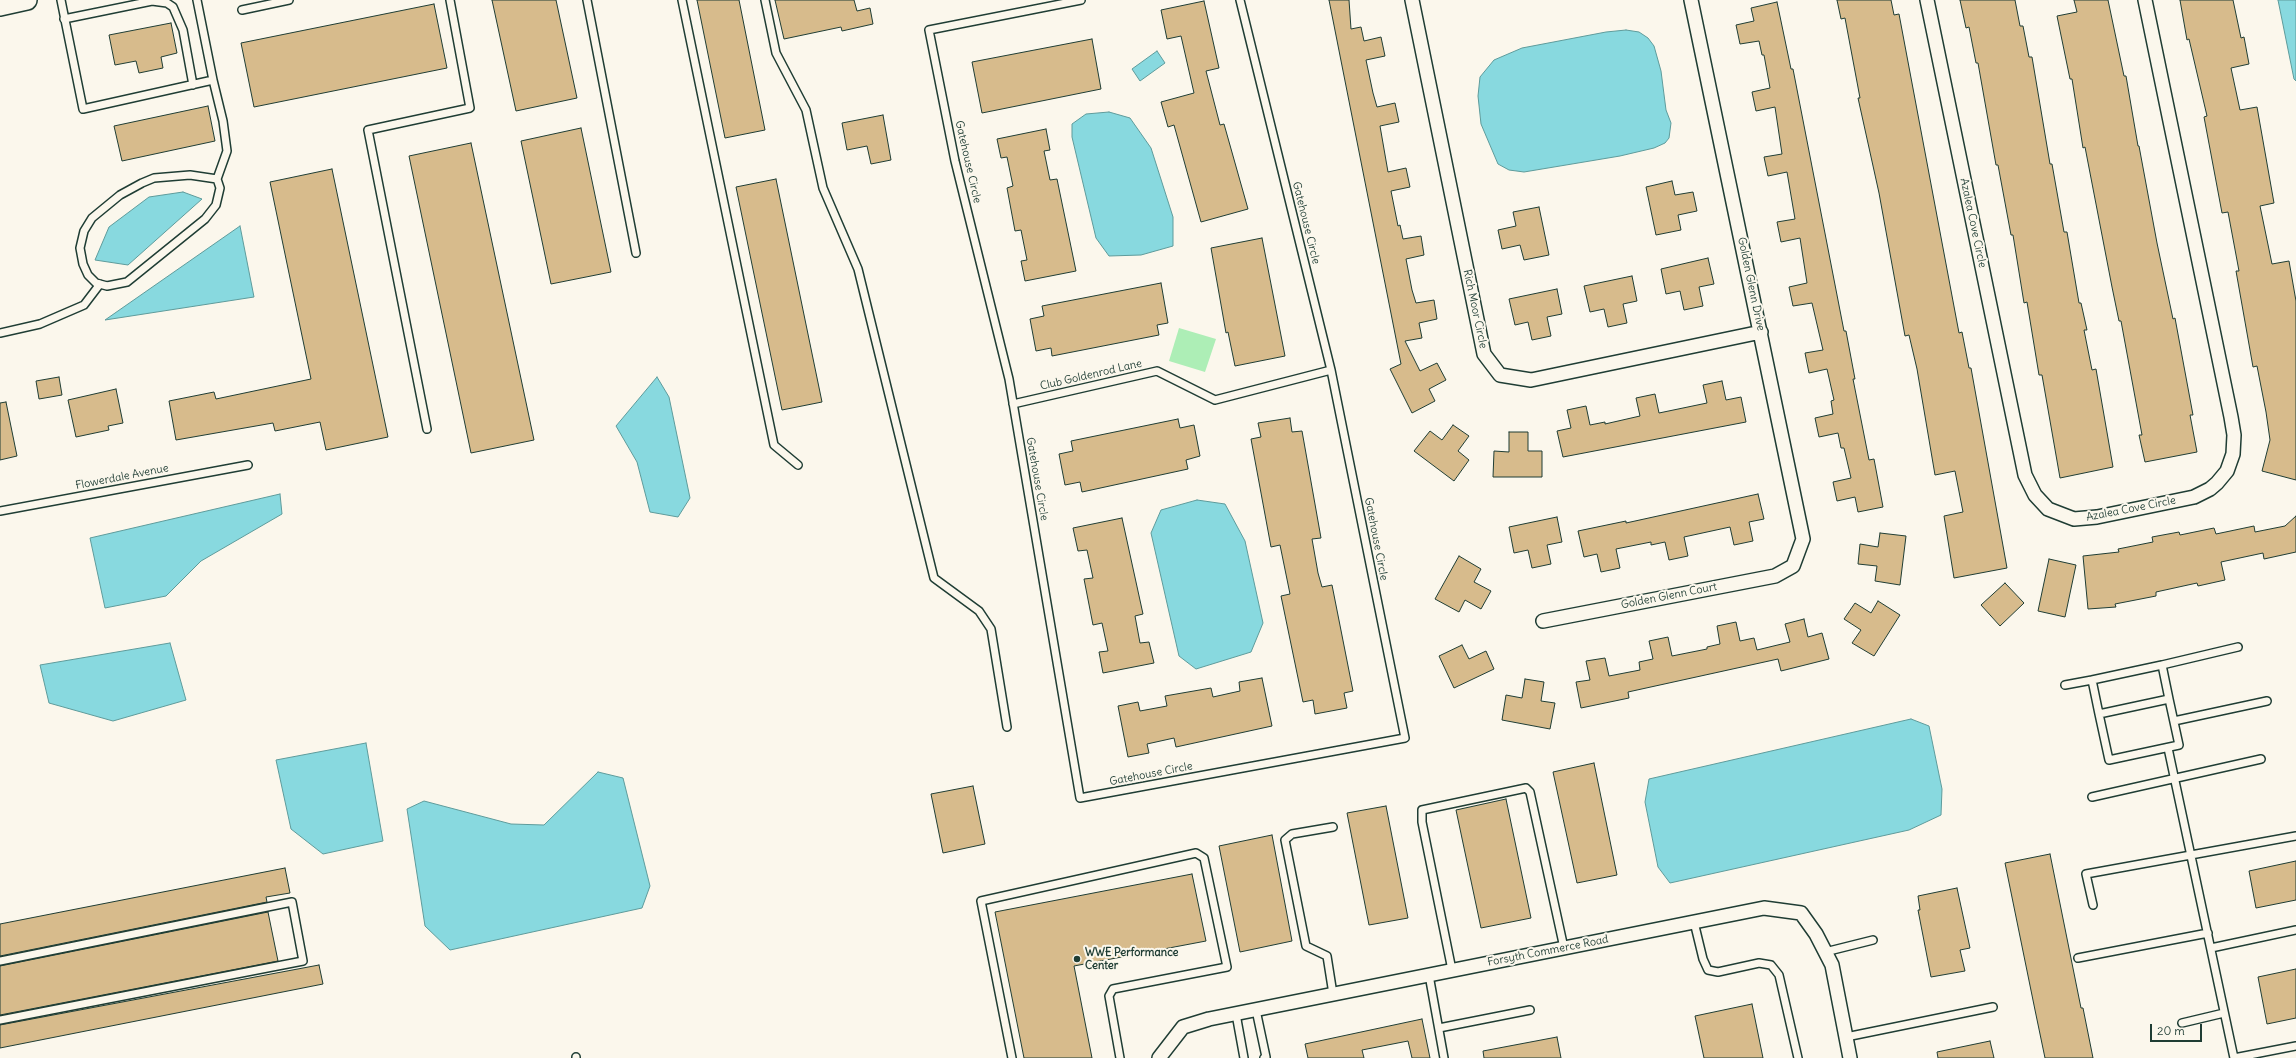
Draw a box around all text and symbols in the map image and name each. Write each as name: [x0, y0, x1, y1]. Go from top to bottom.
street label: Gatehouse Circle: [952, 119, 984, 205]
street label: Azalea Cove Circle: [1957, 177, 1989, 269]
street label: Gatehouse Circle: [1289, 180, 1323, 266]
street label: Golden Glenn Drive: [1735, 236, 1767, 332]
street label: Rich Moor Circle: [1460, 268, 1490, 350]
street label: Club Goldenrod Lane: [1039, 357, 1143, 393]
street label: Gatehouse Circle: [1023, 436, 1051, 522]
street label: Flowerdale Avenue: [74, 462, 170, 492]
street label: Azalea Cove Circle: [2085, 494, 2177, 524]
street label: Gatehouse Circle: [1361, 496, 1391, 582]
street label: Golden Glenn Court: [1620, 580, 1718, 612]
street label: Gatehouse Circle: [1108, 759, 1194, 789]
street label: Forsyth Commerce Road: [1486, 933, 1610, 969]
place label: WWE Performance Center: [1085, 946, 1178, 972]
marker: WWE Performance Center: [1072, 954, 1082, 964]
scale bar: [2152, 1016, 2204, 1042]
text: 20 m: [2157, 1023, 2185, 1038]

